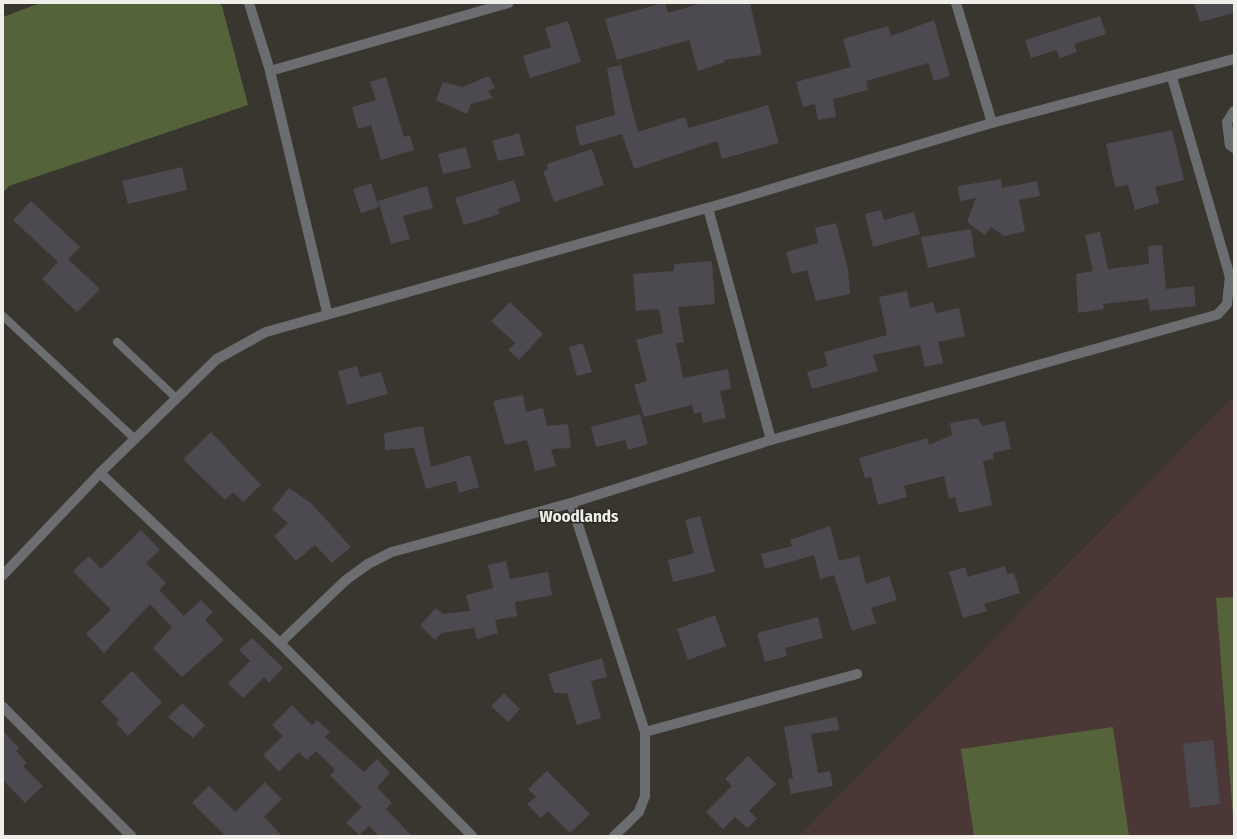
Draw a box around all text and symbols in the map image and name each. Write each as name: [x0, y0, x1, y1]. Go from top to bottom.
district label: Woodlands: [540, 507, 618, 527]

